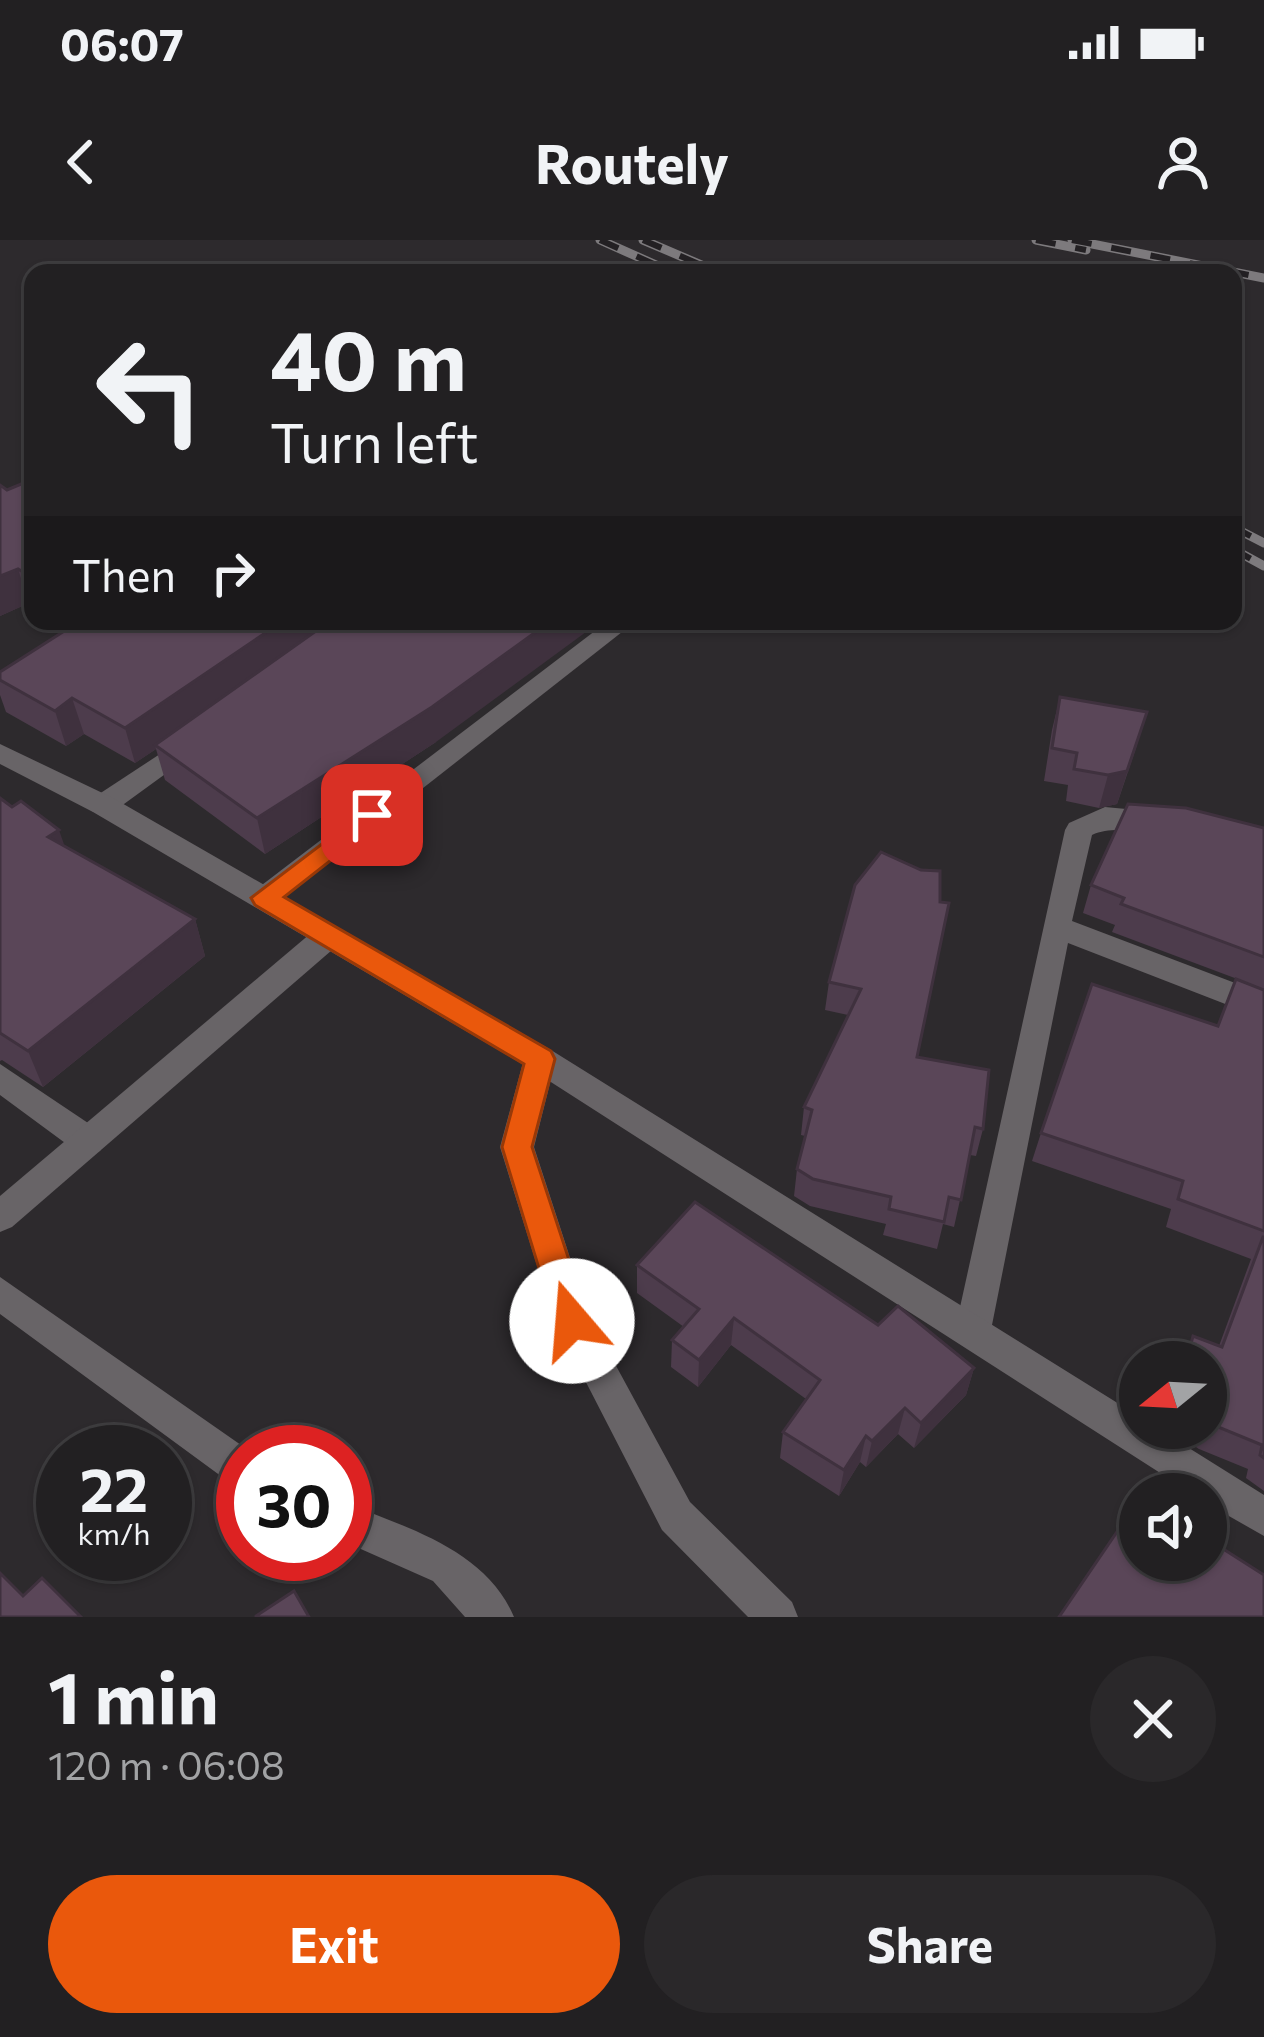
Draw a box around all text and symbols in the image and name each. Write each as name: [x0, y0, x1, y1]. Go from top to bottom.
text: 06:07: [60, 15, 184, 70]
icon: back: [48, 129, 114, 195]
text: Routely: [535, 129, 729, 195]
icon: person: [1150, 129, 1216, 195]
text: 40 m: [270, 306, 467, 408]
icon: left: [72, 312, 228, 468]
text: Turn left: [270, 408, 478, 474]
icon: right: [200, 540, 266, 606]
text: Then: [72, 546, 176, 601]
pin: [321, 764, 423, 866]
icon: arrive: [339, 782, 405, 848]
position arrow: [509, 1258, 635, 1384]
north arrow: [1119, 1341, 1227, 1449]
map controls: [1119, 1341, 1227, 1581]
speed limit sign: 30: [216, 1425, 372, 1581]
text: 22: [80, 1451, 148, 1524]
button: sound: [1119, 1473, 1227, 1581]
text: km/h: [78, 1514, 150, 1551]
text: 1 min: [48, 1651, 219, 1739]
button: close: [1090, 1656, 1216, 1782]
text: 120 m · 06:08: [48, 1740, 285, 1788]
button: Exit: [48, 1875, 620, 2013]
button: Share: [644, 1875, 1216, 2013]

